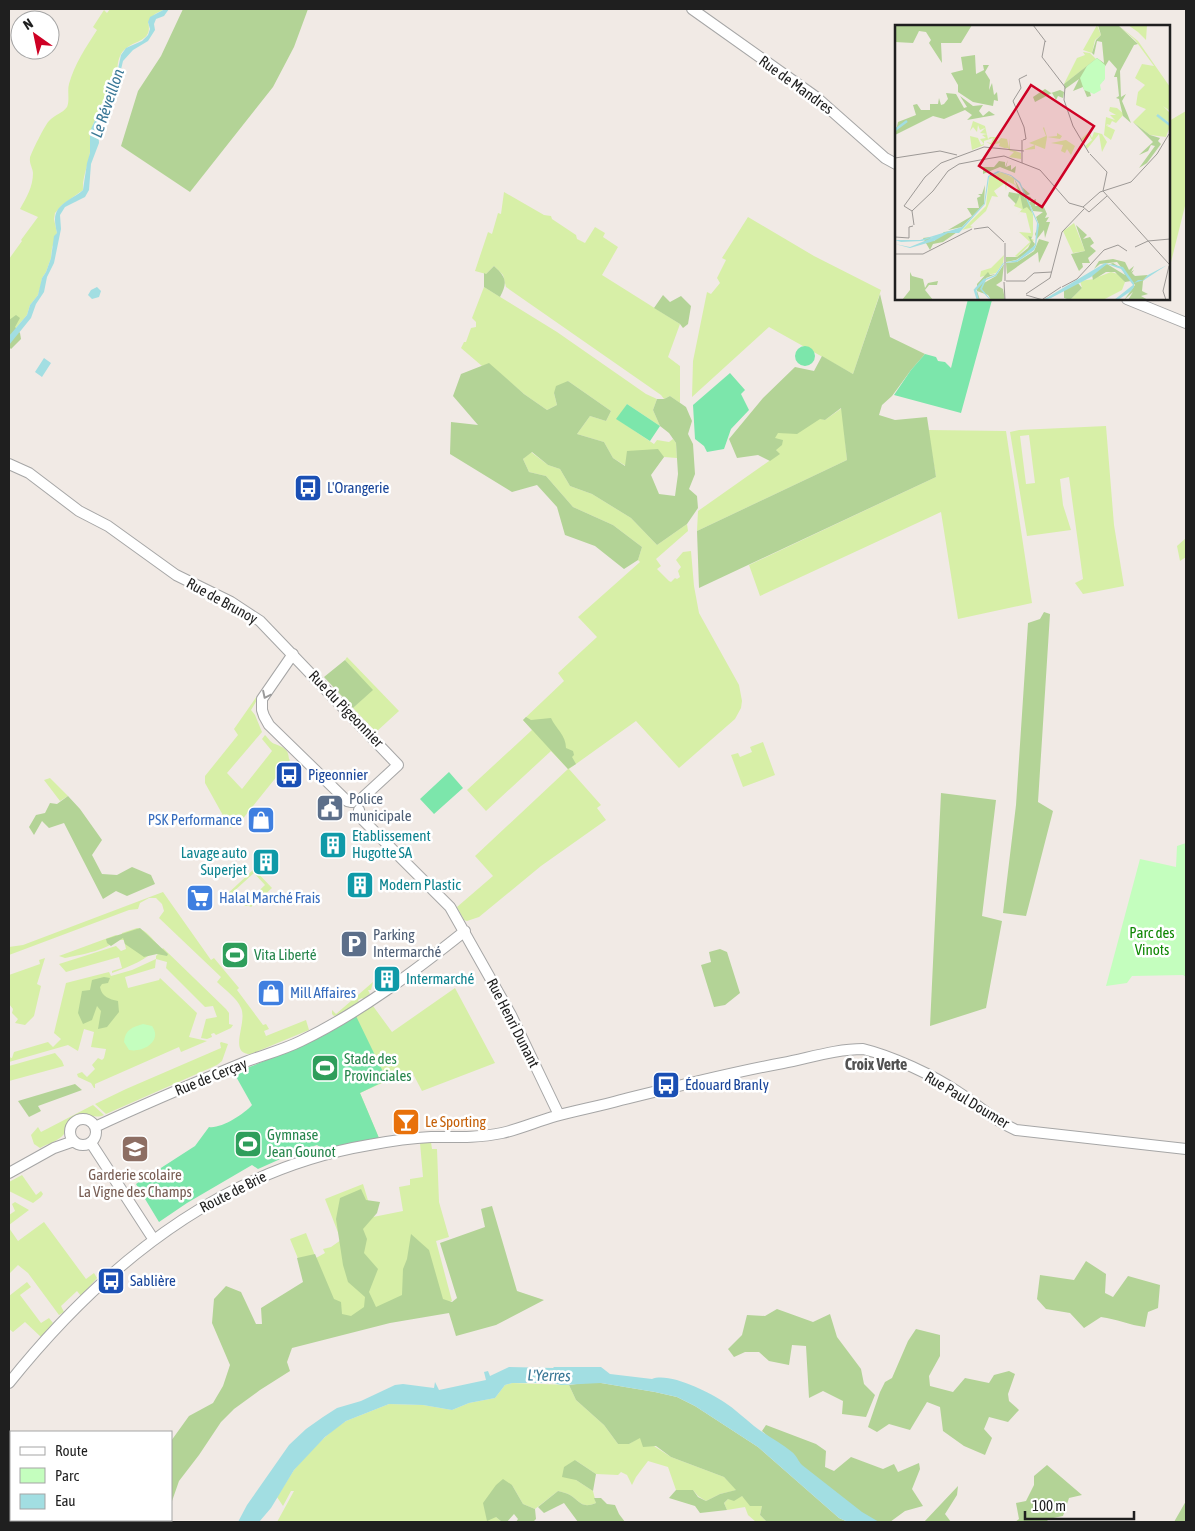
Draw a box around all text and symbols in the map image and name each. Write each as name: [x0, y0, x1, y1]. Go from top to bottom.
north arrow: [10, 10, 60, 60]
text: N: [20, 15, 36, 33]
inset map: [895, 25, 1170, 300]
street label: Rue de Mandres: [756, 52, 837, 117]
water label: Le Réveillon: [87, 66, 127, 140]
bus stop icon: L'Orangerie: [293, 473, 323, 503]
place label: L'Orangerie: [327, 479, 389, 496]
street label: Rue de Brunoy: [184, 574, 261, 627]
street label: Rue du Pigeonnier: [306, 667, 387, 751]
one-way arrow: [262, 689, 272, 698]
bus stop icon: Pigeonnier: [274, 760, 304, 790]
place label: Pigeonnier: [308, 766, 368, 783]
place label: Police municipale: [349, 790, 412, 824]
public building icon: Police municipale: [315, 793, 345, 823]
shop icon: PSK Performance: [246, 805, 276, 835]
place label: PSK Performance: [148, 811, 242, 828]
place label: Etablissement Hugotte SA: [352, 827, 431, 861]
building icon: Etablissement Hugotte SA: [318, 830, 348, 860]
place label: Lavage auto Superjet: [181, 844, 247, 878]
building icon: Lavage auto Superjet: [251, 847, 281, 877]
building icon: Modern Plastic: [345, 870, 375, 900]
place label: Modern Plastic: [379, 876, 461, 893]
supermarket icon: Halal Marché Frais: [185, 883, 215, 913]
place label: Halal Marché Frais: [219, 889, 320, 906]
park label: Parc des Vinots: [1129, 924, 1175, 958]
place label: Parking Intermarché: [373, 926, 442, 960]
parking icon: Parking Intermarché: [339, 929, 369, 959]
sports icon: Vita Liberté: [220, 940, 250, 970]
place label: Vita Liberté: [254, 946, 317, 963]
building icon: Intermarché: [372, 964, 402, 994]
place label: Intermarché: [406, 970, 475, 987]
street label: Rue Henri Dunant: [484, 975, 543, 1070]
shop icon: Mill Affaires: [256, 978, 286, 1008]
place label: Mill Affaires: [290, 984, 356, 1001]
place label: Stade des Provinciales: [344, 1050, 412, 1084]
sports icon: Stade des Provinciales: [310, 1053, 340, 1083]
street label: Rue de Cerçay: [172, 1054, 249, 1099]
district label: Croix Verte: [845, 1055, 907, 1073]
street label: Rue Paul Doumer: [922, 1068, 1013, 1132]
bus stop icon: Édouard Branly: [651, 1070, 681, 1100]
place label: Édouard Branly: [685, 1076, 769, 1093]
bar icon: Le Sporting: [391, 1107, 421, 1137]
place label: Le Sporting: [425, 1113, 486, 1130]
place label: Gymnase Jean Gounot: [267, 1126, 336, 1160]
sports icon: Gymnase Jean Gounot: [233, 1129, 263, 1159]
school or university icon: Garderie scolaire La Vigne des Champs: [120, 1134, 150, 1164]
place label: Garderie scolaire La Vigne des Champs: [78, 1166, 192, 1200]
street label: Route de Brie: [197, 1167, 269, 1216]
bus stop icon: Sablière: [96, 1266, 126, 1296]
place label: Sablière: [130, 1272, 176, 1289]
water label: L'Yerres: [527, 1366, 571, 1384]
legend: [10, 1431, 172, 1521]
text: Route: [55, 1442, 88, 1459]
text: Parc: [55, 1467, 79, 1484]
scale bar: [1025, 1488, 1134, 1520]
text: Eau: [55, 1492, 76, 1509]
text: 100 m: [1032, 1497, 1066, 1514]

